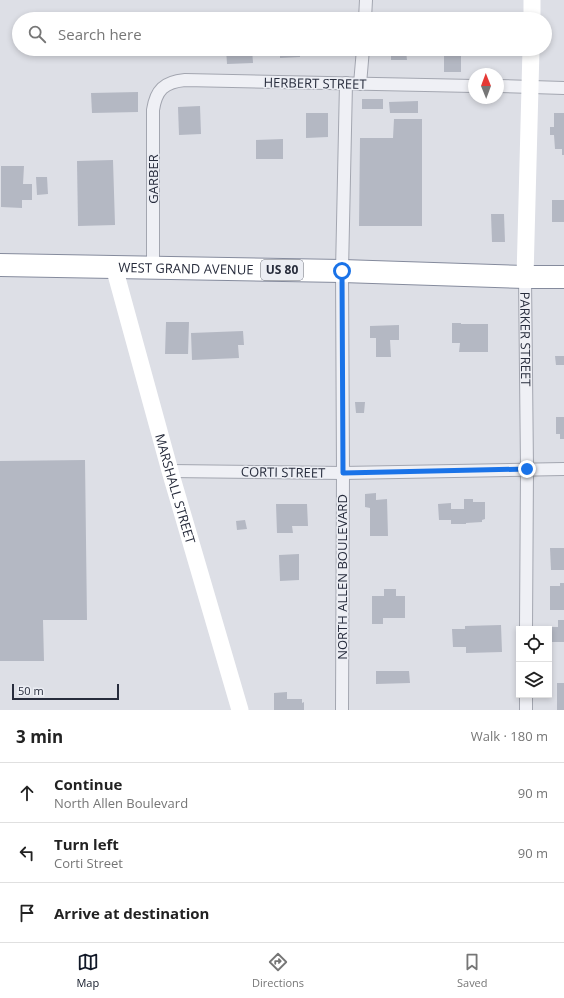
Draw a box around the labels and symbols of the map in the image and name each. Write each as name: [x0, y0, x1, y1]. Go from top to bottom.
north arrow: [468, 68, 504, 104]
street label: HERBERT STREET: [263, 73, 367, 93]
street label: GARBER: [144, 154, 162, 204]
street label: WEST GRAND AVENUE: [118, 258, 254, 278]
road number: US 80: [261, 260, 303, 280]
route start: [333, 262, 351, 280]
street label: PARKER STREET: [516, 292, 535, 387]
street label: MARSHALL STREET: [151, 431, 200, 547]
route end: [518, 460, 536, 478]
street label: CORTI STREET: [241, 462, 326, 482]
street label: NORTH ALLEN BOULEVARD: [333, 494, 351, 660]
scale bar: [12, 682, 119, 701]

